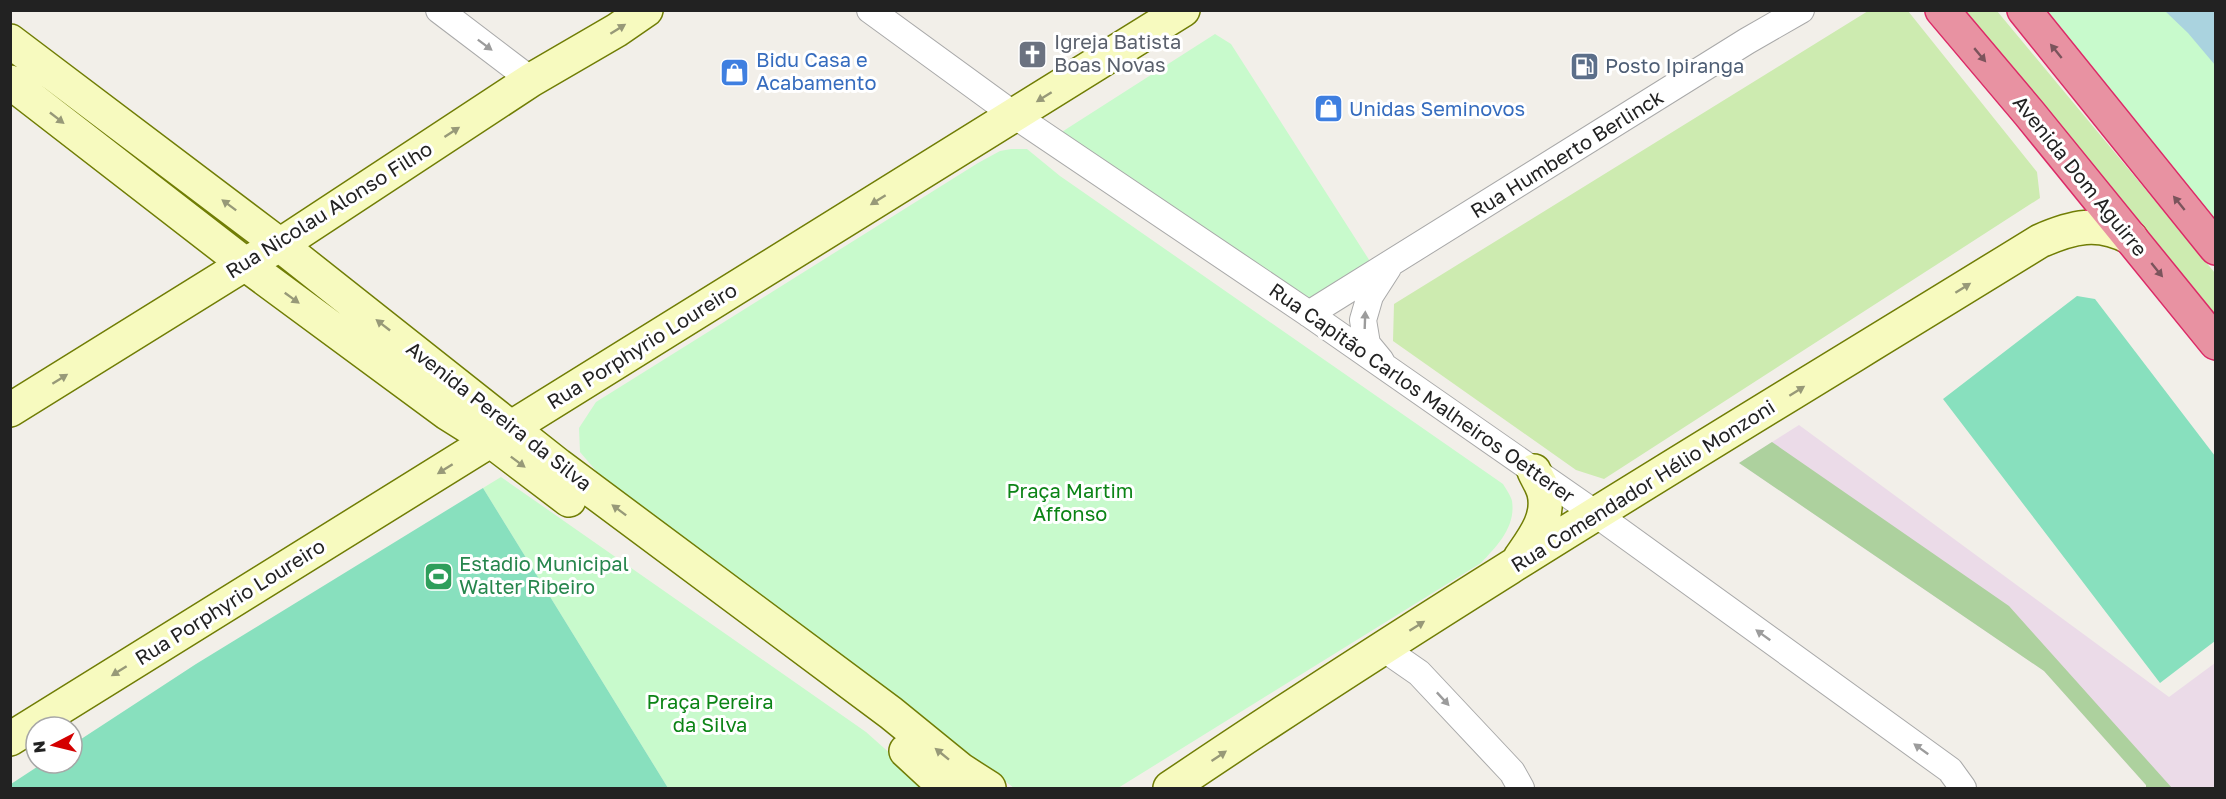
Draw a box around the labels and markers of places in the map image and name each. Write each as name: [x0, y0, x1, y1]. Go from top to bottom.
place label: Igreja Batista Boas Novas: [1054, 29, 1181, 76]
church icon: Igreja Batista Boas Novas: [1017, 38, 1049, 70]
place label: Bidu Casa e Acabamento: [756, 47, 876, 94]
fuel station icon: Posto Ipiranga: [1568, 50, 1600, 82]
place label: Posto Ipiranga: [1605, 53, 1744, 77]
shop icon: Bidu Casa e Acabamento: [719, 56, 751, 88]
shop icon: Unidas Seminovos: [1312, 93, 1344, 125]
place label: Unidas Seminovos: [1349, 96, 1525, 120]
place label: Estadio Municipal Walter Ribeiro: [459, 551, 629, 598]
sports icon: Estadio Municipal Walter Ribeiro: [422, 560, 454, 592]

